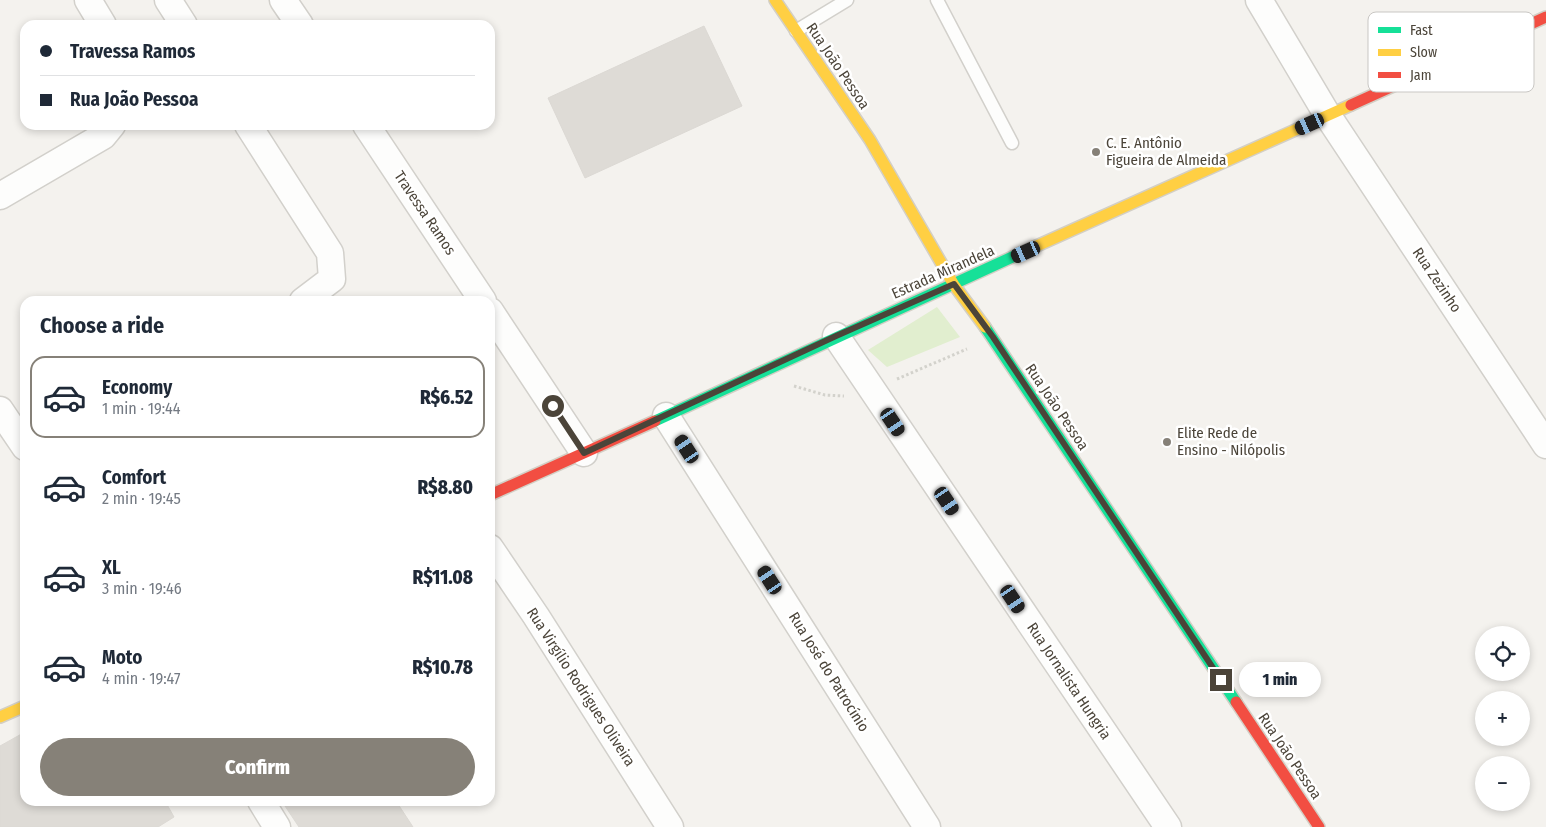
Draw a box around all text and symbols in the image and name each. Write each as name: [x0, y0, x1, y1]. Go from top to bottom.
legend: [1368, 12, 1534, 92]
street label: Rua João Pessoa: [803, 19, 873, 113]
text: Fast: [1410, 22, 1433, 39]
text: Travessa Ramos: [70, 40, 195, 63]
text: Slow: [1410, 44, 1437, 61]
text: Jam: [1410, 67, 1431, 84]
text: Rua João Pessoa: [70, 88, 198, 111]
car: [1293, 111, 1326, 137]
place label: C. E. Antônio Figueira de Almeida: [1106, 134, 1226, 169]
marker: C. E. Antônio Figueira de Almeida: [1090, 146, 1102, 158]
street label: Travessa Ramos: [390, 168, 460, 258]
car: [1009, 239, 1042, 265]
street label: Estrada Mirandela: [889, 241, 997, 303]
street label: Rua Zezinho: [1409, 244, 1465, 316]
text: Choose a ride: [40, 312, 164, 339]
street label: Rua João Pessoa: [1022, 360, 1092, 454]
icon: car: [42, 375, 87, 420]
text: Economy: [102, 376, 172, 399]
text: R$6.52: [420, 386, 473, 409]
route start: [542, 395, 564, 417]
text: 1 min · 19:44: [102, 399, 181, 418]
car: [878, 405, 907, 439]
place label: Elite Rede de Ensino - Nilópolis: [1177, 424, 1285, 459]
car: [672, 432, 701, 466]
marker: Elite Rede de Ensino - Nilópolis: [1161, 436, 1173, 448]
icon: car: [42, 465, 87, 510]
text: Comfort: [102, 466, 166, 489]
text: R$8.80: [418, 476, 473, 499]
car: [932, 484, 961, 518]
text: 2 min · 19:45: [102, 489, 181, 508]
icon: car: [42, 555, 87, 600]
text: XL: [102, 556, 121, 579]
car: [755, 563, 784, 597]
text: R$11.08: [413, 566, 473, 589]
text: 3 min · 19:46: [102, 579, 182, 598]
car: [998, 582, 1027, 616]
street label: Rua Virgílio Rodrigues Oliveira: [523, 604, 639, 770]
street label: Rua José do Patrocínio: [785, 609, 873, 735]
street label: Rua Jornalista Hungria: [1023, 619, 1115, 743]
map controls: [1475, 626, 1530, 811]
button: locate: [1475, 626, 1530, 681]
icon: car: [42, 645, 87, 690]
text: Moto: [102, 646, 142, 669]
text: R$10.78: [412, 656, 473, 679]
callout: 1 min: [1238, 662, 1321, 698]
text: 4 min · 19:47: [102, 669, 180, 688]
route end: [1210, 669, 1232, 691]
text: 1 min: [1263, 670, 1297, 689]
button: +: [1475, 691, 1530, 746]
street label: Rua João Pessoa: [1255, 709, 1325, 803]
button: Confirm: [40, 738, 475, 796]
button: −: [1475, 756, 1530, 811]

